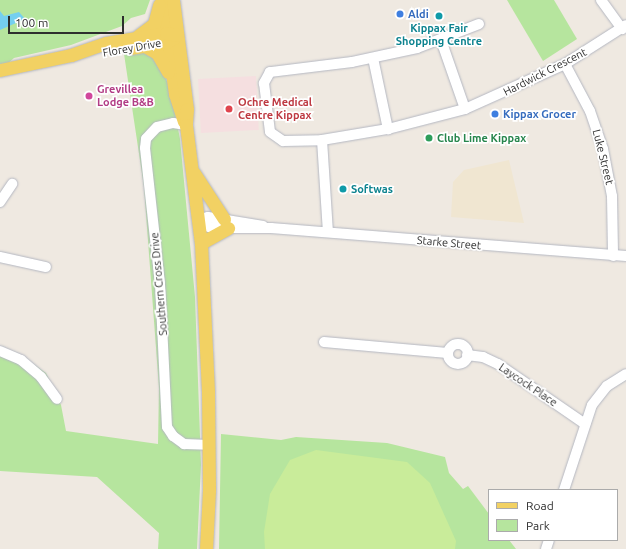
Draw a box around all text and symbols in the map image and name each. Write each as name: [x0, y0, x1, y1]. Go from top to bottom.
place label: Aldi: [408, 7, 429, 21]
scale bar: [10, 8, 126, 34]
marker: Aldi: [395, 9, 405, 19]
marker: Kippax Fair Shopping Centre: [434, 11, 444, 21]
text: 100 m: [15, 16, 48, 29]
place label: Kippax Fair Shopping Centre: [396, 22, 482, 48]
street label: Florey Drive: [102, 36, 162, 60]
street label: Hardwick Crescent: [501, 45, 589, 99]
place label: Grevillea Lodge B&B: [97, 83, 154, 109]
marker: Grevillea Lodge B&B: [84, 91, 94, 101]
place label: Ochre Medical Centre Kippax: [238, 96, 312, 122]
marker: Ochre Medical Centre Kippax: [223, 103, 235, 115]
place label: Kippax Grocer: [503, 107, 576, 121]
marker: Kippax Grocer: [490, 109, 500, 119]
street label: Luke Street: [590, 128, 616, 186]
place label: Club Lime Kippax: [437, 131, 526, 145]
marker: Club Lime Kippax: [424, 133, 434, 143]
place label: Softwas: [351, 182, 393, 196]
marker: Softwas: [338, 184, 348, 194]
street label: Southern Cross Drive: [148, 232, 170, 336]
street label: Starke Street: [416, 234, 482, 252]
street label: Laycock Place: [496, 361, 560, 409]
legend: [488, 489, 618, 541]
text: Road: [526, 499, 554, 512]
text: Park: [526, 519, 550, 532]

